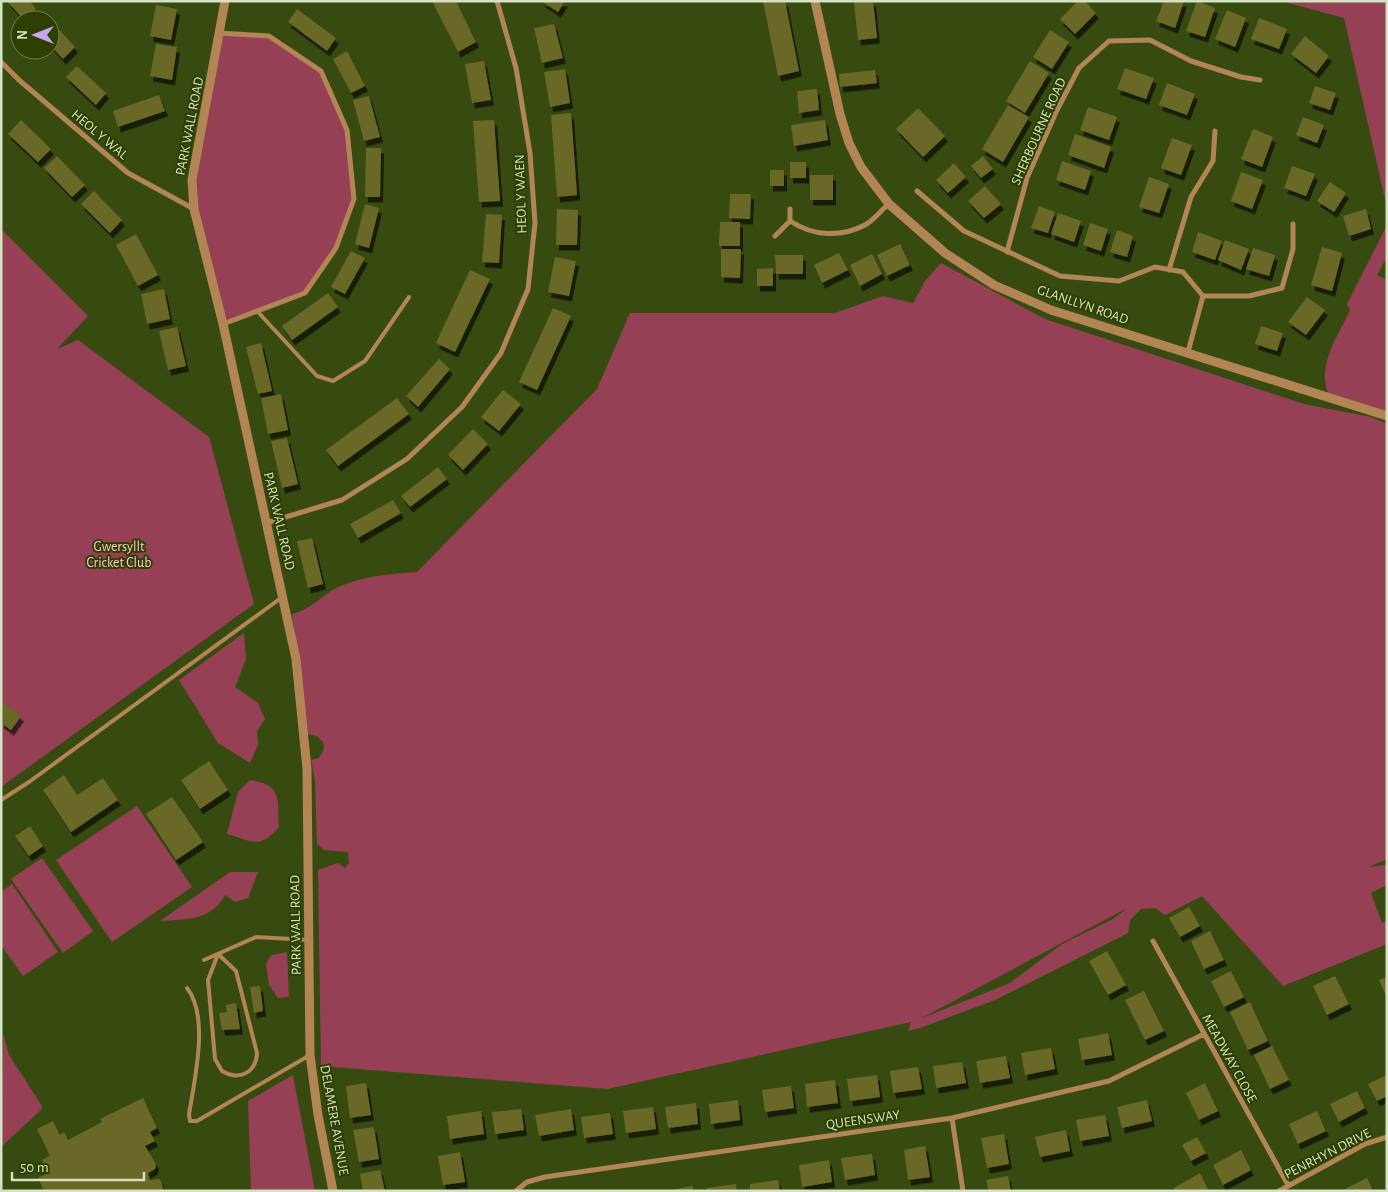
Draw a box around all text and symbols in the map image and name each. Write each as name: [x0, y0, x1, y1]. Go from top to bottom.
north arrow: [10, 10, 60, 60]
text: N: [16, 30, 30, 40]
street label: PARK WALL ROAD: [174, 76, 206, 177]
street label: SHERBOURNE ROAD: [1009, 76, 1069, 187]
street label: HEOL Y WAL: [68, 107, 130, 162]
street label: HEOL Y WAEN: [513, 154, 529, 234]
street label: GLANLLYN ROAD: [1035, 283, 1130, 327]
street label: PARK WALL ROAD: [261, 471, 297, 572]
park label: Gwersyllt Cricket Club: [87, 540, 151, 570]
street label: PARK WALL ROAD: [288, 875, 304, 975]
street label: MEADWAY CLOSE: [1199, 1012, 1259, 1105]
street label: DELAMERE AVENUE: [317, 1064, 351, 1177]
street label: QUEENSWAY: [825, 1108, 902, 1132]
street label: PENRHYN DRIVE: [1282, 1126, 1373, 1182]
scale bar: [12, 1150, 145, 1182]
text: 50 m: [20, 1160, 49, 1175]

